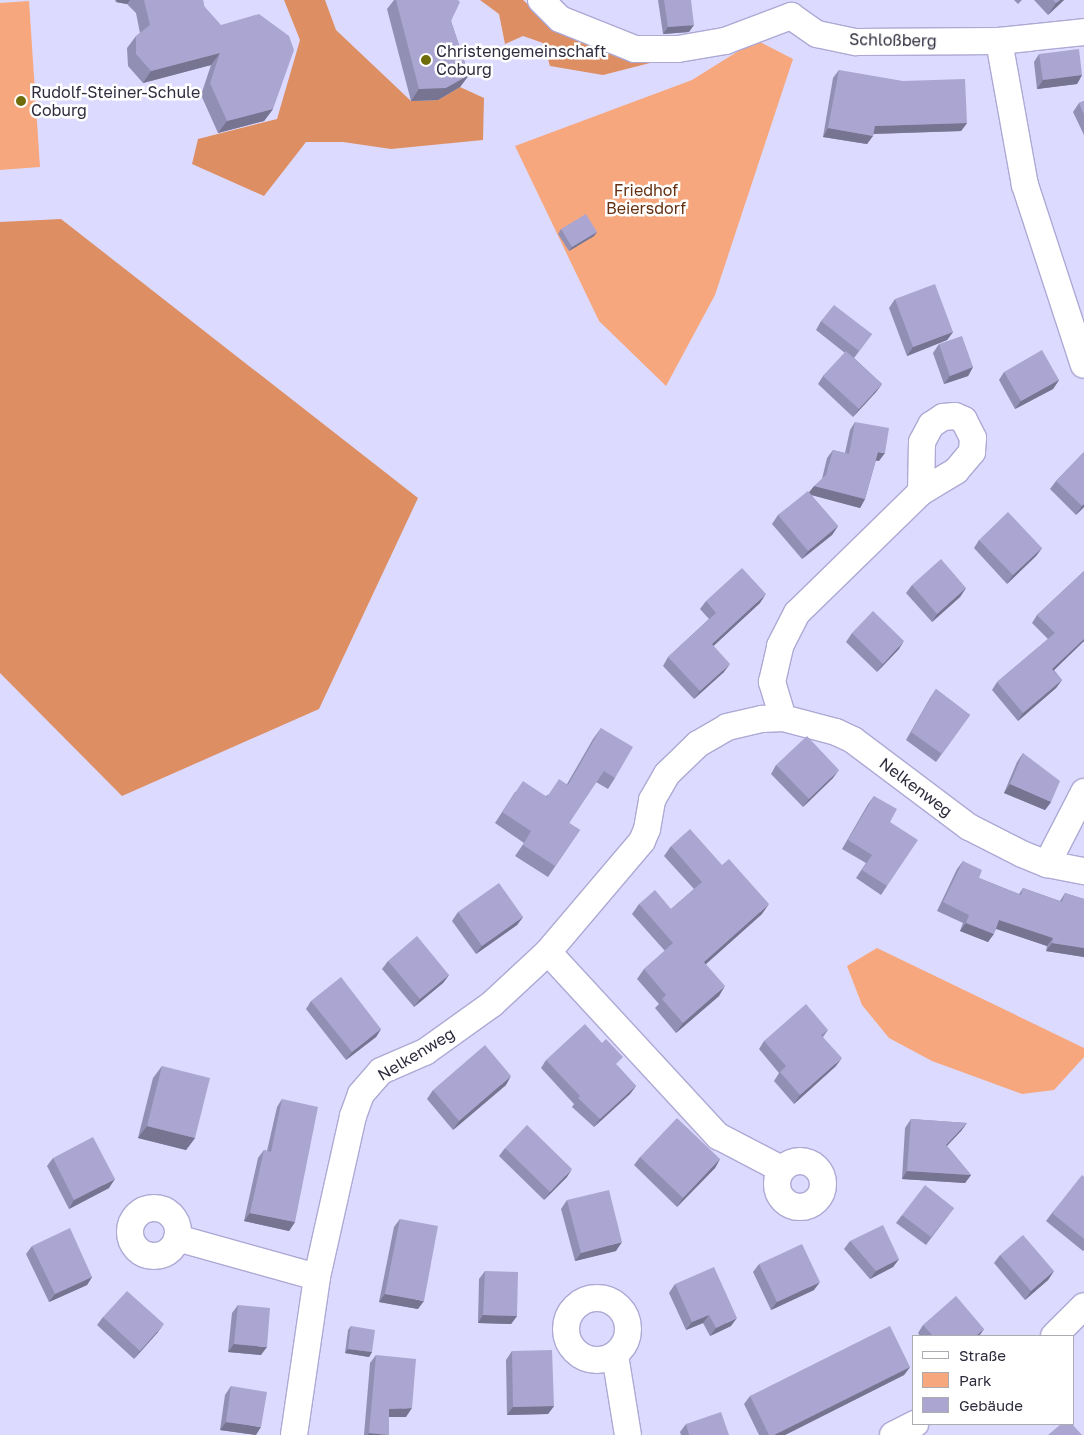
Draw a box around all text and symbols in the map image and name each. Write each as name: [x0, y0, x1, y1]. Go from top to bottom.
street label: Schloßberg: [849, 30, 937, 50]
place label: Christengemeinschaft Coburg: [436, 41, 606, 79]
marker: Christengemeinschaft Coburg: [420, 54, 432, 66]
place label: Rudolf-Steiner-Schule Coburg: [31, 82, 200, 120]
marker: Rudolf-Steiner-Schule Coburg: [15, 95, 27, 107]
park label: Friedhof Beiersdorf: [606, 180, 686, 218]
street label: Nelkenweg: [876, 753, 956, 821]
street label: Nelkenweg: [374, 1024, 458, 1084]
legend: [912, 1335, 1074, 1425]
text: Straße: [959, 1346, 1006, 1364]
text: Park: [959, 1371, 991, 1389]
text: Gebäude: [959, 1396, 1023, 1414]

